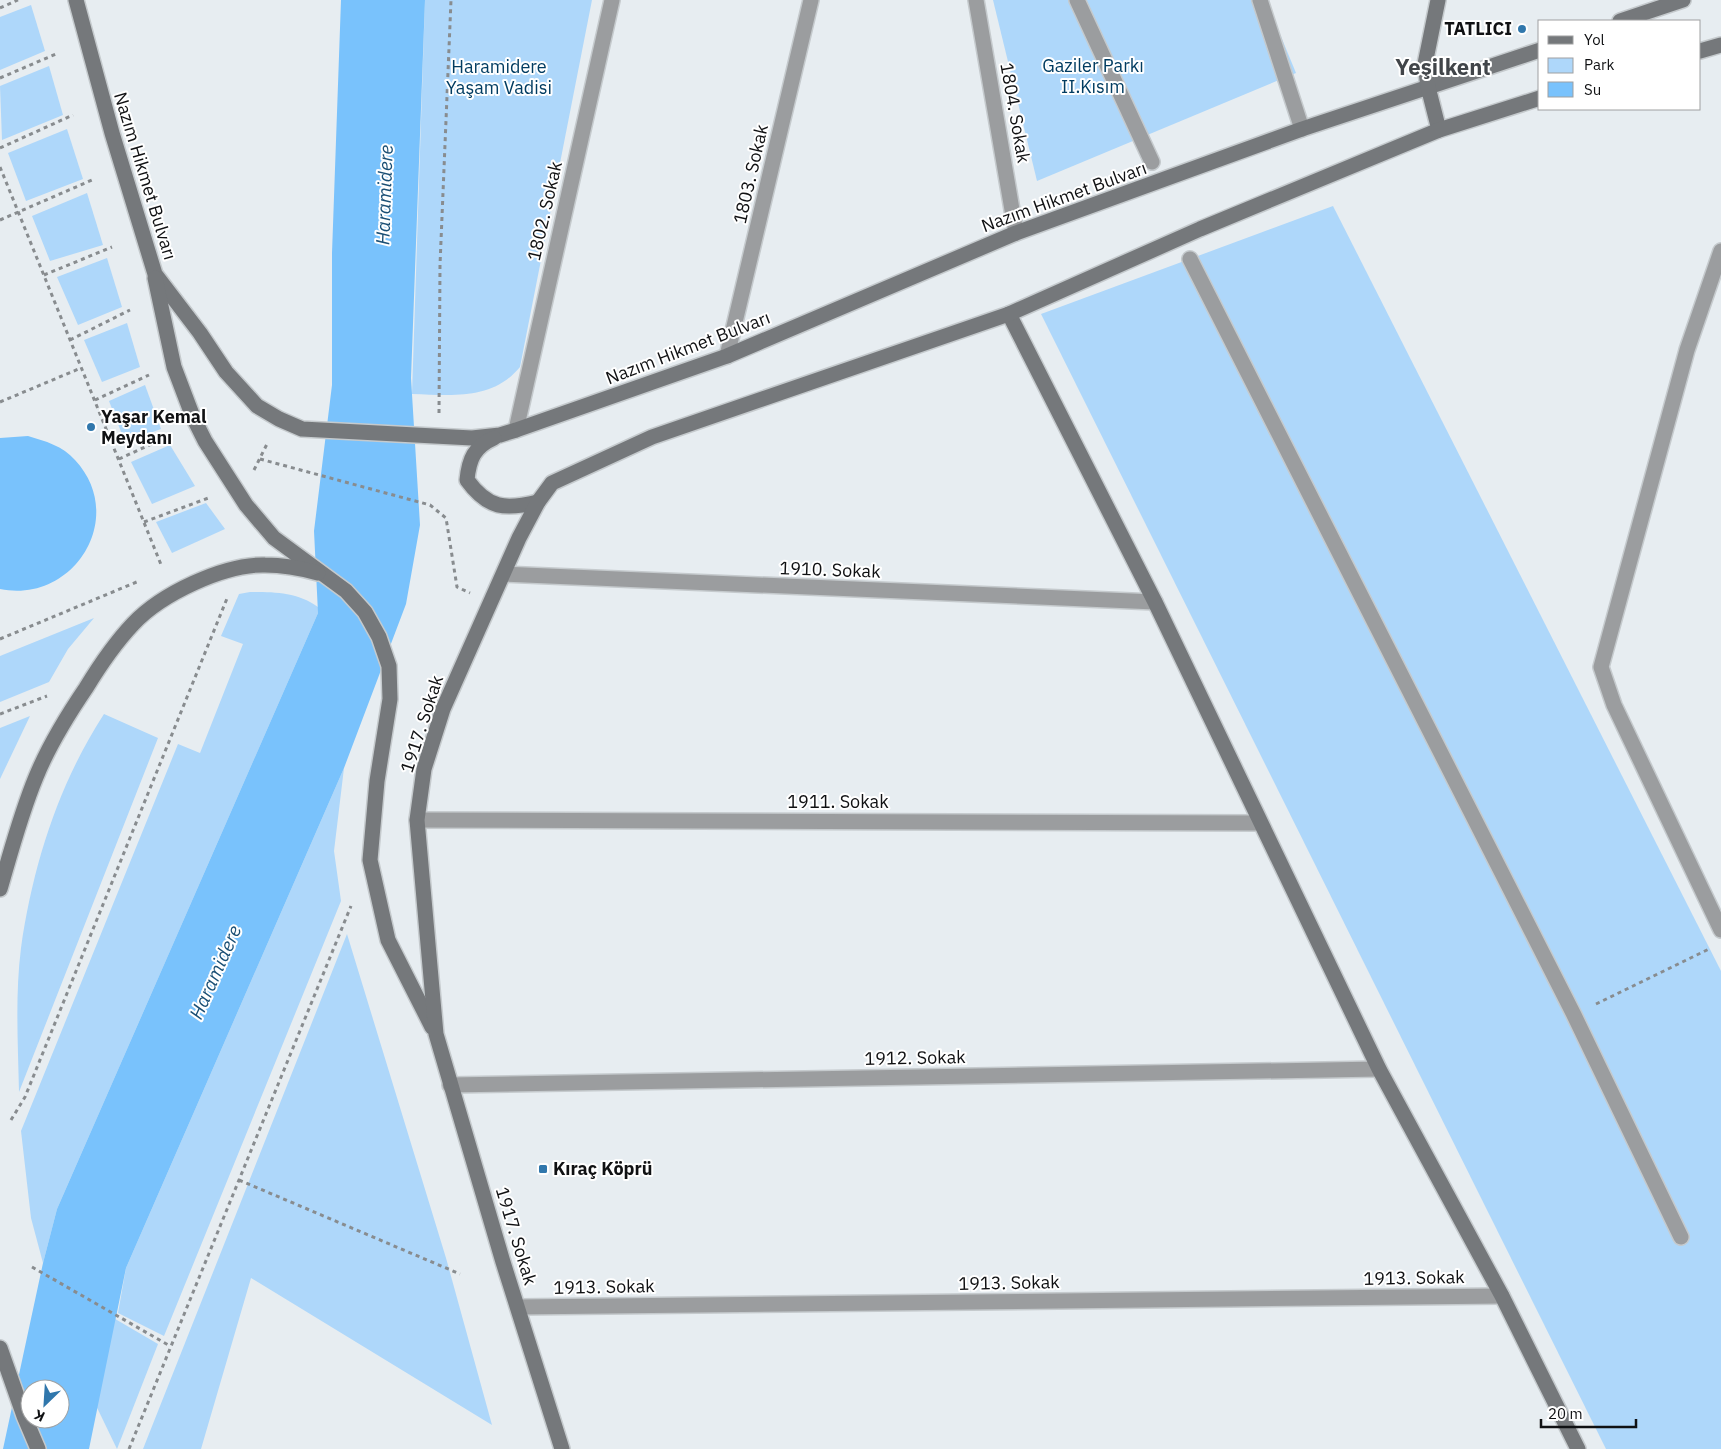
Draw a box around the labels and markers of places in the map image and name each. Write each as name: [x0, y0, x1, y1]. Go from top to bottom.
place label: TATLICI: [1444, 17, 1512, 40]
marker: TATLICI: [1516, 23, 1528, 35]
place label: Yaşar Kemal Meydanı: [101, 405, 207, 449]
marker: Yaşar Kemal Meydanı: [85, 421, 97, 433]
place label: Kıraç Köprü: [553, 1157, 653, 1180]
marker: Kıraç Köprü: [537, 1163, 549, 1175]

